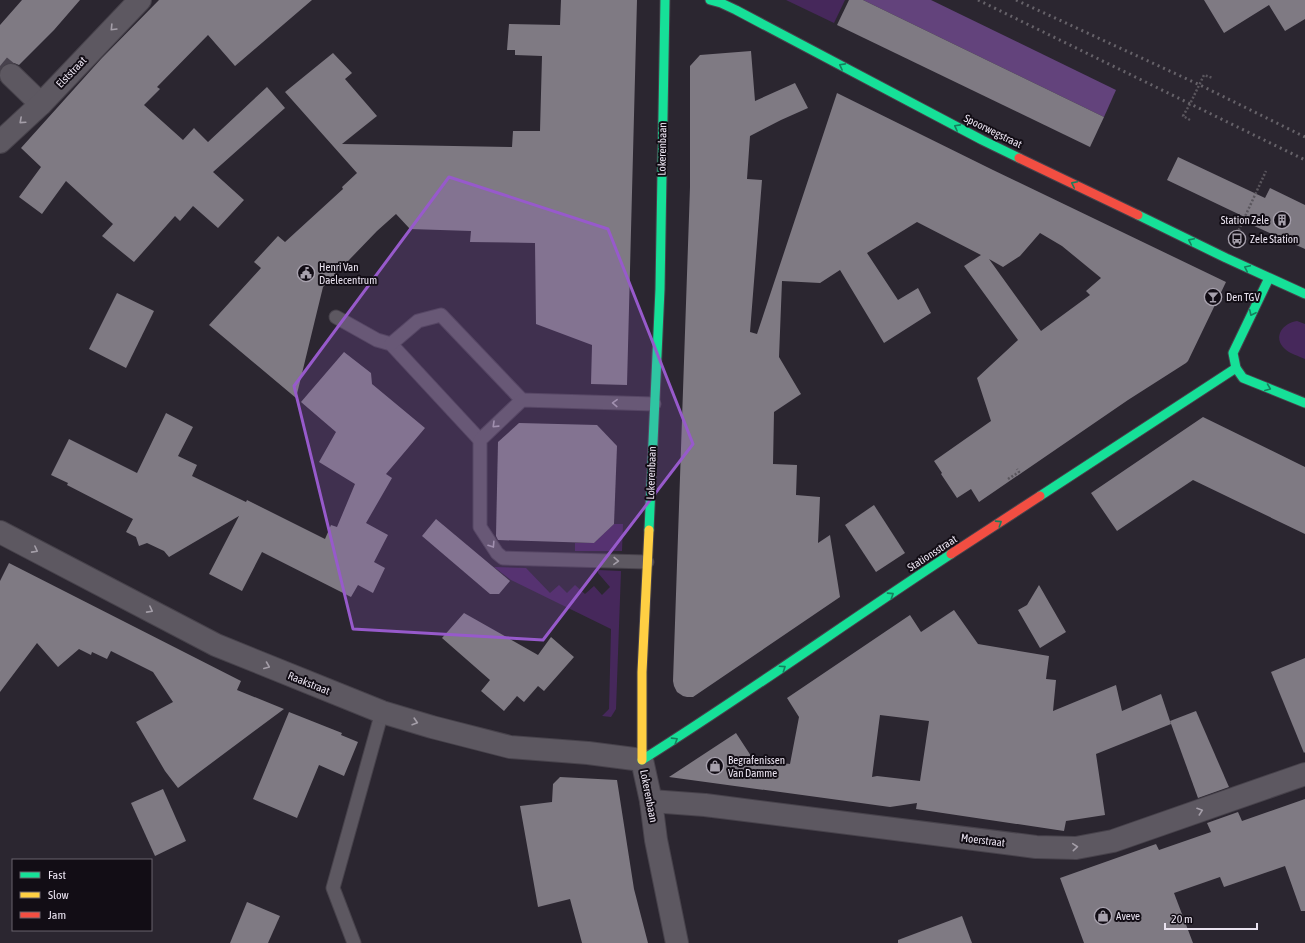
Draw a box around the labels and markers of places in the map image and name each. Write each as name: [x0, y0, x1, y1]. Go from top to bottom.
building icon: Station Zele: [1272, 210, 1292, 230]
place label: Station Zele: [1221, 214, 1269, 226]
bus stop icon: Zele Station: [1227, 229, 1247, 249]
place label: Zele Station: [1250, 233, 1298, 245]
place label: Henri Van Daelecentrum: [319, 261, 377, 286]
public building icon: Henri Van Daelecentrum: [296, 263, 316, 283]
bar icon: Den TGV: [1203, 287, 1223, 307]
place label: Den TGV: [1226, 291, 1260, 303]
place label: Begrafenissen Van Damme: [728, 754, 785, 779]
shop icon: Begrafenissen Van Damme: [705, 756, 725, 776]
shop icon: Aveve: [1093, 906, 1113, 926]
place label: Aveve: [1116, 910, 1140, 922]

